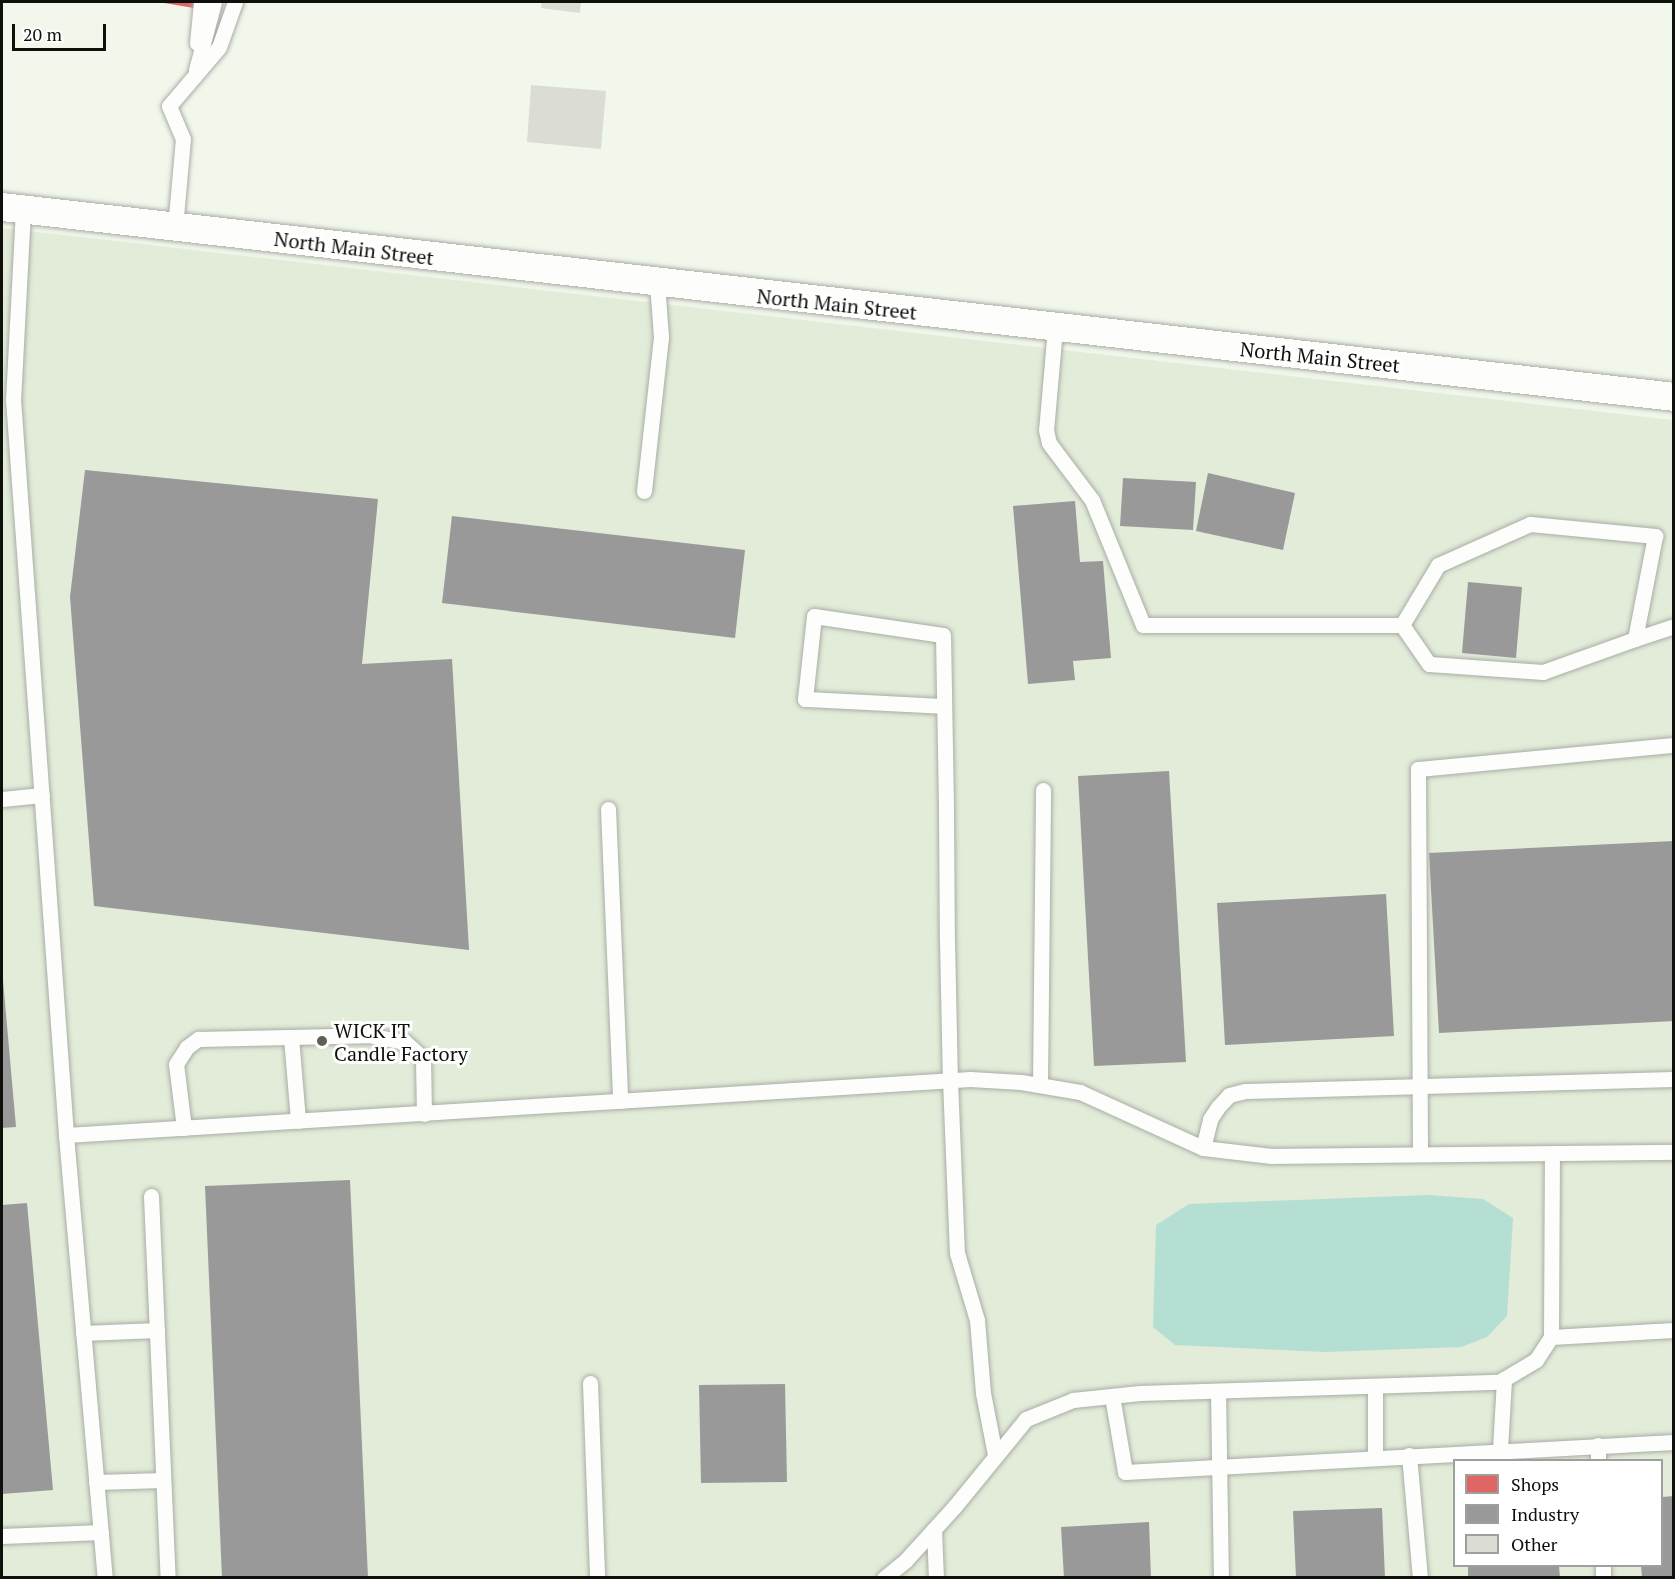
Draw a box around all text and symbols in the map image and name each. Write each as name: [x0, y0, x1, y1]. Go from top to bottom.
scale bar: [15, 12, 110, 50]
text: 20 m: [23, 22, 62, 46]
street label: North Main Street: [273, 226, 435, 270]
street label: North Main Street: [756, 284, 918, 324]
street label: North Main Street: [1239, 337, 1401, 377]
place label: WICK IT Candle Factory: [334, 1018, 468, 1065]
marker: WICK IT Candle Factory: [315, 1034, 329, 1048]
legend: [1453, 1459, 1663, 1567]
text: Shops: [1511, 1472, 1559, 1496]
text: Industry: [1511, 1502, 1579, 1526]
text: Other: [1511, 1532, 1558, 1556]

